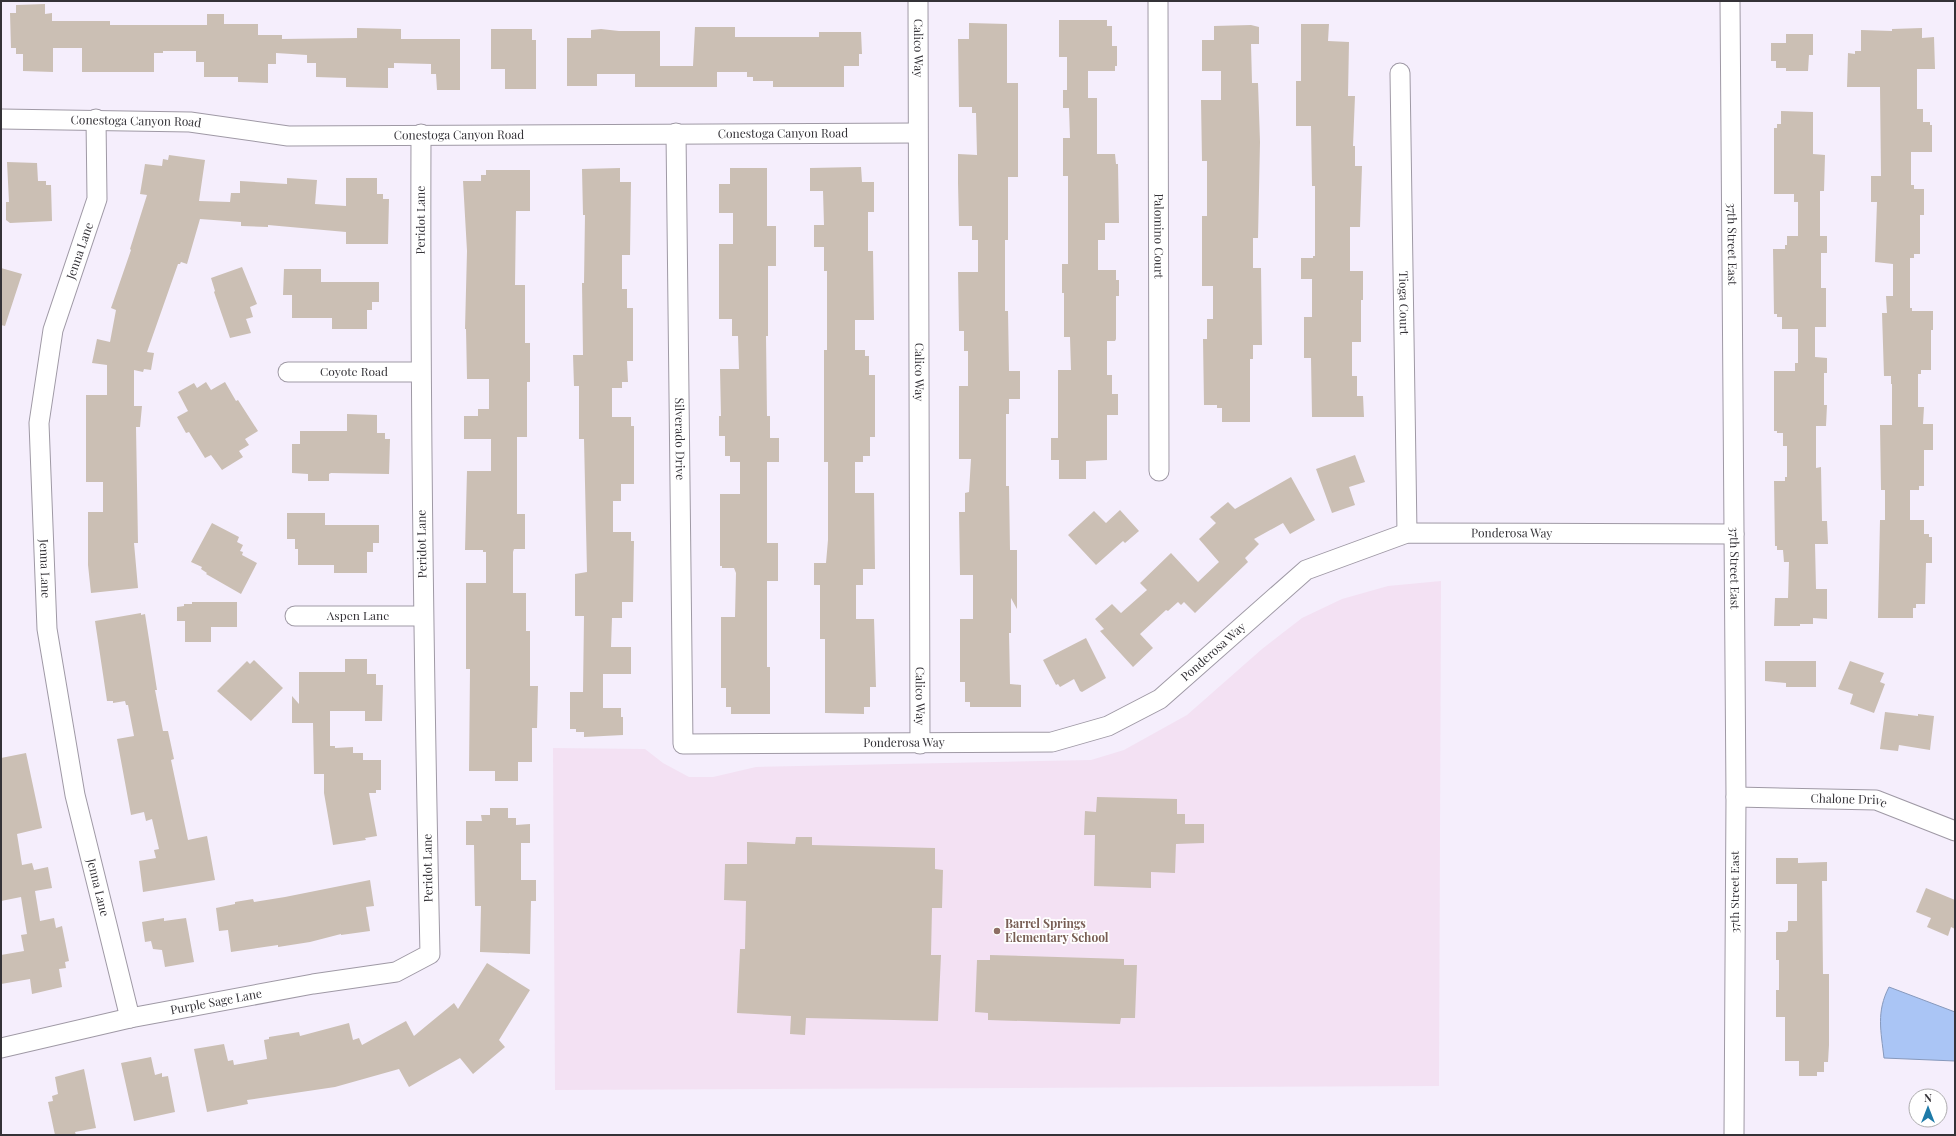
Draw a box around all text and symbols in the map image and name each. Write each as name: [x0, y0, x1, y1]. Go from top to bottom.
street label: Calico Way: [911, 19, 927, 77]
street label: Conestoga Canyon Road: [71, 111, 203, 131]
street label: Conestoga Canyon Road: [718, 124, 848, 141]
street label: Conestoga Canyon Road: [394, 126, 524, 142]
street label: Peridot Lane: [412, 186, 428, 254]
street label: Palomino Court: [1151, 193, 1168, 279]
street label: 37th Street East: [1725, 203, 1741, 286]
street label: Jenna Lane: [62, 220, 96, 282]
street label: Tioga Court: [1396, 271, 1413, 336]
street label: Calico Way: [912, 343, 928, 401]
street label: Coyote Road: [320, 363, 388, 379]
street label: Silverado Drive: [672, 398, 689, 480]
street label: Peridot Lane: [412, 510, 430, 578]
street label: Ponderosa Way: [1471, 524, 1552, 540]
street label: 37th Street East: [1727, 527, 1744, 610]
street label: Jenna Lane: [36, 538, 55, 599]
street label: Aspen Lane: [326, 607, 389, 623]
street label: Ponderosa Way: [1177, 618, 1248, 684]
street label: Calico Way: [913, 667, 929, 725]
street label: Ponderosa Way: [863, 734, 945, 750]
street label: Chalone Drive: [1810, 790, 1890, 811]
street label: Peridot Lane: [418, 834, 436, 902]
street label: 37th Street East: [1726, 850, 1742, 933]
street label: Jenna Lane: [84, 856, 114, 918]
place label: Barrel Springs Elementary School: [1005, 915, 1109, 945]
marker: Barrel Springs Elementary School: [992, 926, 1002, 936]
street label: Purple Sage Lane: [169, 985, 263, 1017]
north arrow: [1908, 1088, 1948, 1128]
text: N: [1924, 1090, 1932, 1105]

